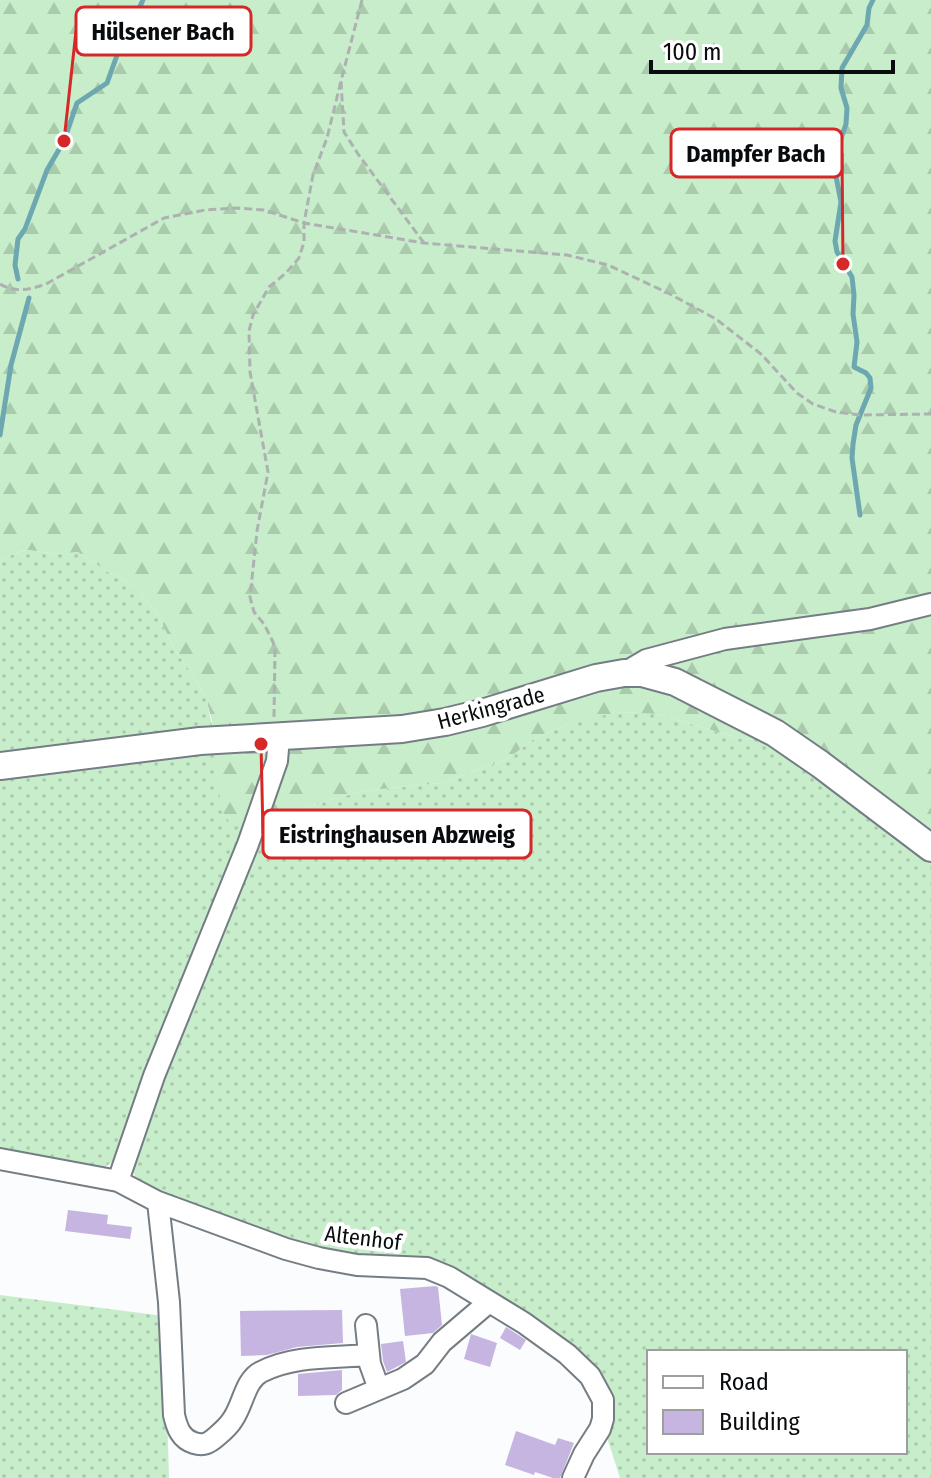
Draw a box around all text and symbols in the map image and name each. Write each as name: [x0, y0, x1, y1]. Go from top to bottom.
callout: Hülsener Bach: [76, 7, 251, 55]
text: Hülsener Bach: [91, 18, 235, 46]
scale bar: [651, 24, 893, 74]
text: 100 m: [663, 38, 721, 66]
callout: Dampfer Bach: [671, 129, 842, 177]
text: Dampfer Bach: [686, 140, 826, 168]
street label: Herkingrade: [434, 681, 548, 735]
callout: Eistringhausen Abzweig: [263, 810, 531, 858]
text: Eistringhausen Abzweig: [279, 821, 515, 849]
street label: Altenhof: [323, 1220, 404, 1256]
legend: [647, 1350, 907, 1454]
text: Road: [719, 1368, 769, 1396]
text: Building: [719, 1408, 801, 1436]

